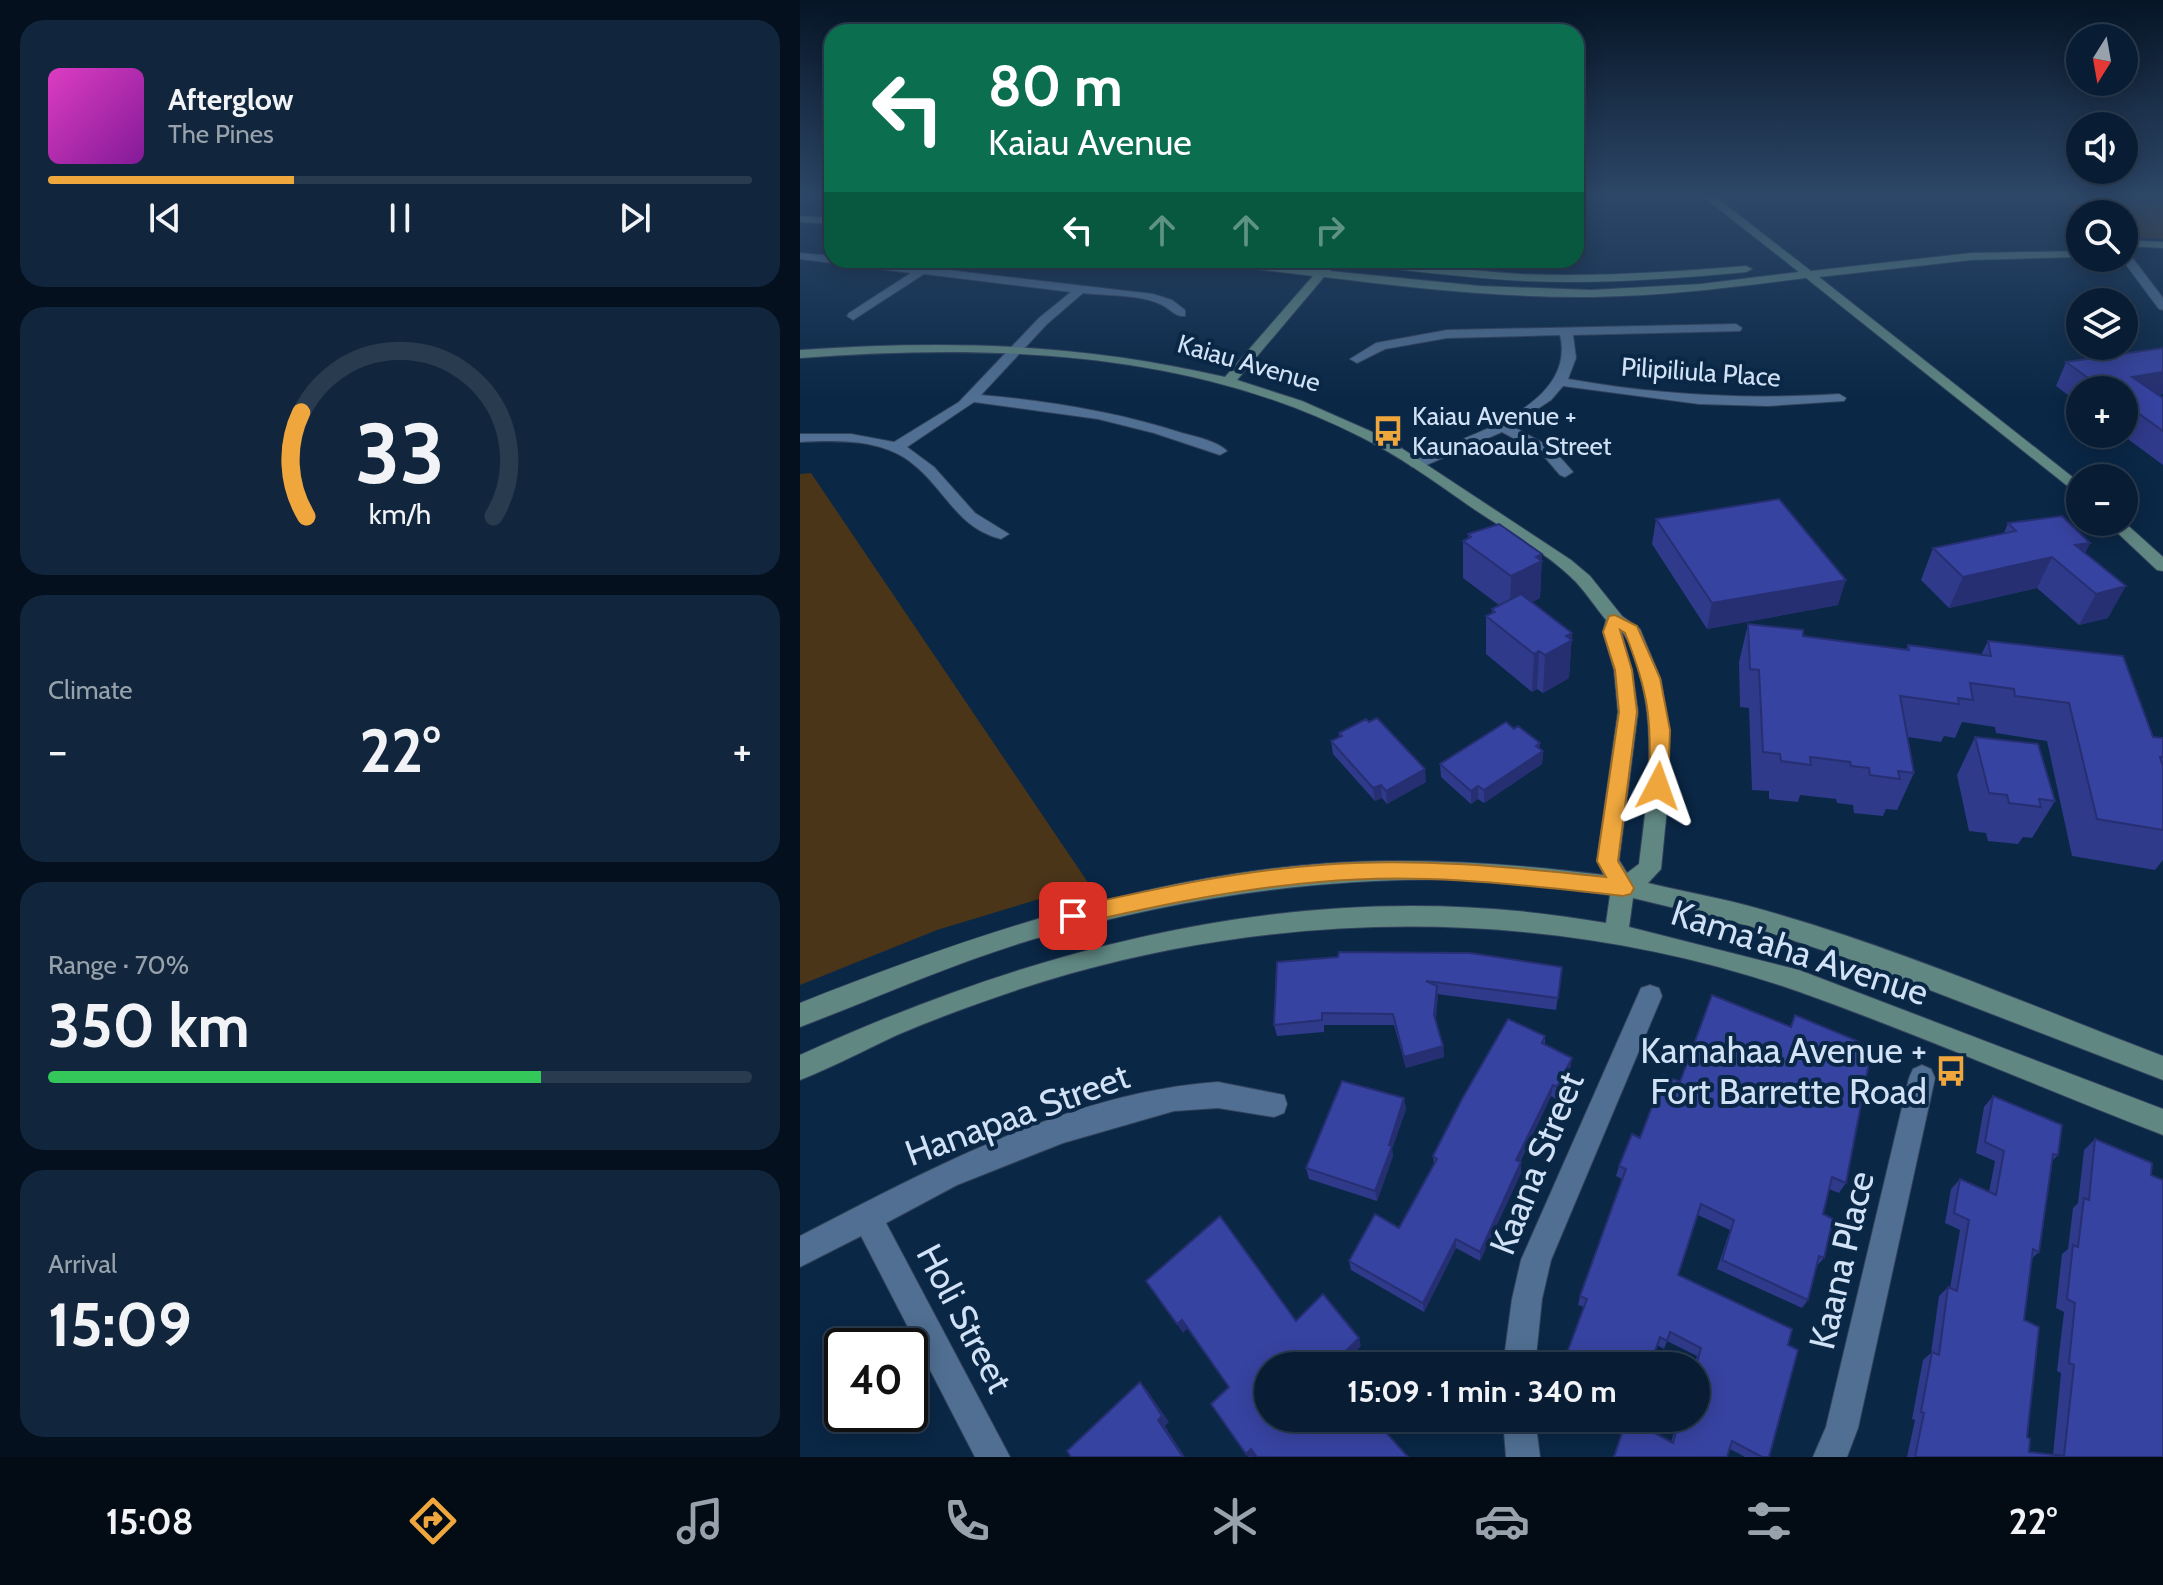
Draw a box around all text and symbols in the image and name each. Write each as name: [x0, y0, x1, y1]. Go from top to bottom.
north arrow: [2066, 24, 2138, 96]
map controls: [2066, 24, 2138, 536]
text: 80 m: [988, 52, 1123, 120]
icon: left: [856, 56, 960, 160]
text: Afterglow: [168, 81, 294, 118]
button: sound: [2066, 112, 2138, 184]
text: The Pines: [168, 118, 274, 150]
text: Kaiau Avenue: [988, 120, 1192, 164]
icon: previous: [143, 196, 187, 240]
icon: pause: [378, 196, 422, 240]
icon: next: [613, 196, 657, 240]
button: search: [2066, 200, 2138, 272]
icon: left: [1056, 208, 1100, 252]
icon: ahead: [1140, 208, 1184, 252]
icon: ahead: [1224, 208, 1268, 252]
icon: right: [1308, 208, 1352, 252]
button: layers: [2066, 288, 2138, 360]
street label: Kaiau Avenue: [1174, 327, 1324, 399]
street label: Pilipiliula Place: [1620, 350, 1782, 394]
button: +: [2066, 376, 2138, 448]
place label: Kaiau Avenue + Kaunaoaula Street: [1412, 400, 1612, 462]
text: 33: [355, 403, 445, 504]
bus stop icon: Kaiau Avenue + Kaunaoaula Street: [1371, 414, 1405, 448]
button: −: [2066, 464, 2138, 536]
text: km/h: [369, 496, 431, 531]
text: Climate: [48, 674, 133, 706]
text: 22°: [360, 714, 440, 787]
text: −: [48, 724, 67, 777]
text: +: [733, 724, 752, 777]
position arrow: [1616, 744, 1700, 828]
pin: [1039, 882, 1107, 950]
street label: Kama'aha Avenue: [1666, 890, 1934, 1014]
icon: arrive: [1051, 894, 1095, 938]
text: Range · 70%: [48, 949, 189, 981]
text: 350 km: [48, 989, 250, 1062]
place label: Kamahaa Avenue + Fort Barrette Road: [1640, 1028, 1927, 1113]
street label: Hanapaa Street: [899, 1053, 1135, 1175]
bus stop icon: Kamahaa Avenue + Fort Barrette Road: [1934, 1054, 1968, 1088]
street label: Kaana Street: [1479, 1065, 1593, 1261]
street label: Kaana Place: [1799, 1167, 1883, 1353]
street label: Holi Street: [908, 1236, 1022, 1400]
text: Arrival: [48, 1248, 117, 1280]
text: 15:09: [48, 1288, 192, 1361]
speed limit sign: 40: [824, 1328, 928, 1432]
text: 15:09 · 1 min · 340 m: [1347, 1373, 1617, 1410]
icon: directions: [405, 1493, 461, 1549]
icon: music: [672, 1493, 728, 1549]
icon: phone: [939, 1493, 995, 1549]
icon: climate: [1207, 1493, 1263, 1549]
icon: car: [1474, 1493, 1530, 1549]
icon: filters: [1741, 1493, 1797, 1549]
text: 15:08: [106, 1499, 193, 1543]
text: 22°: [2009, 1499, 2057, 1543]

